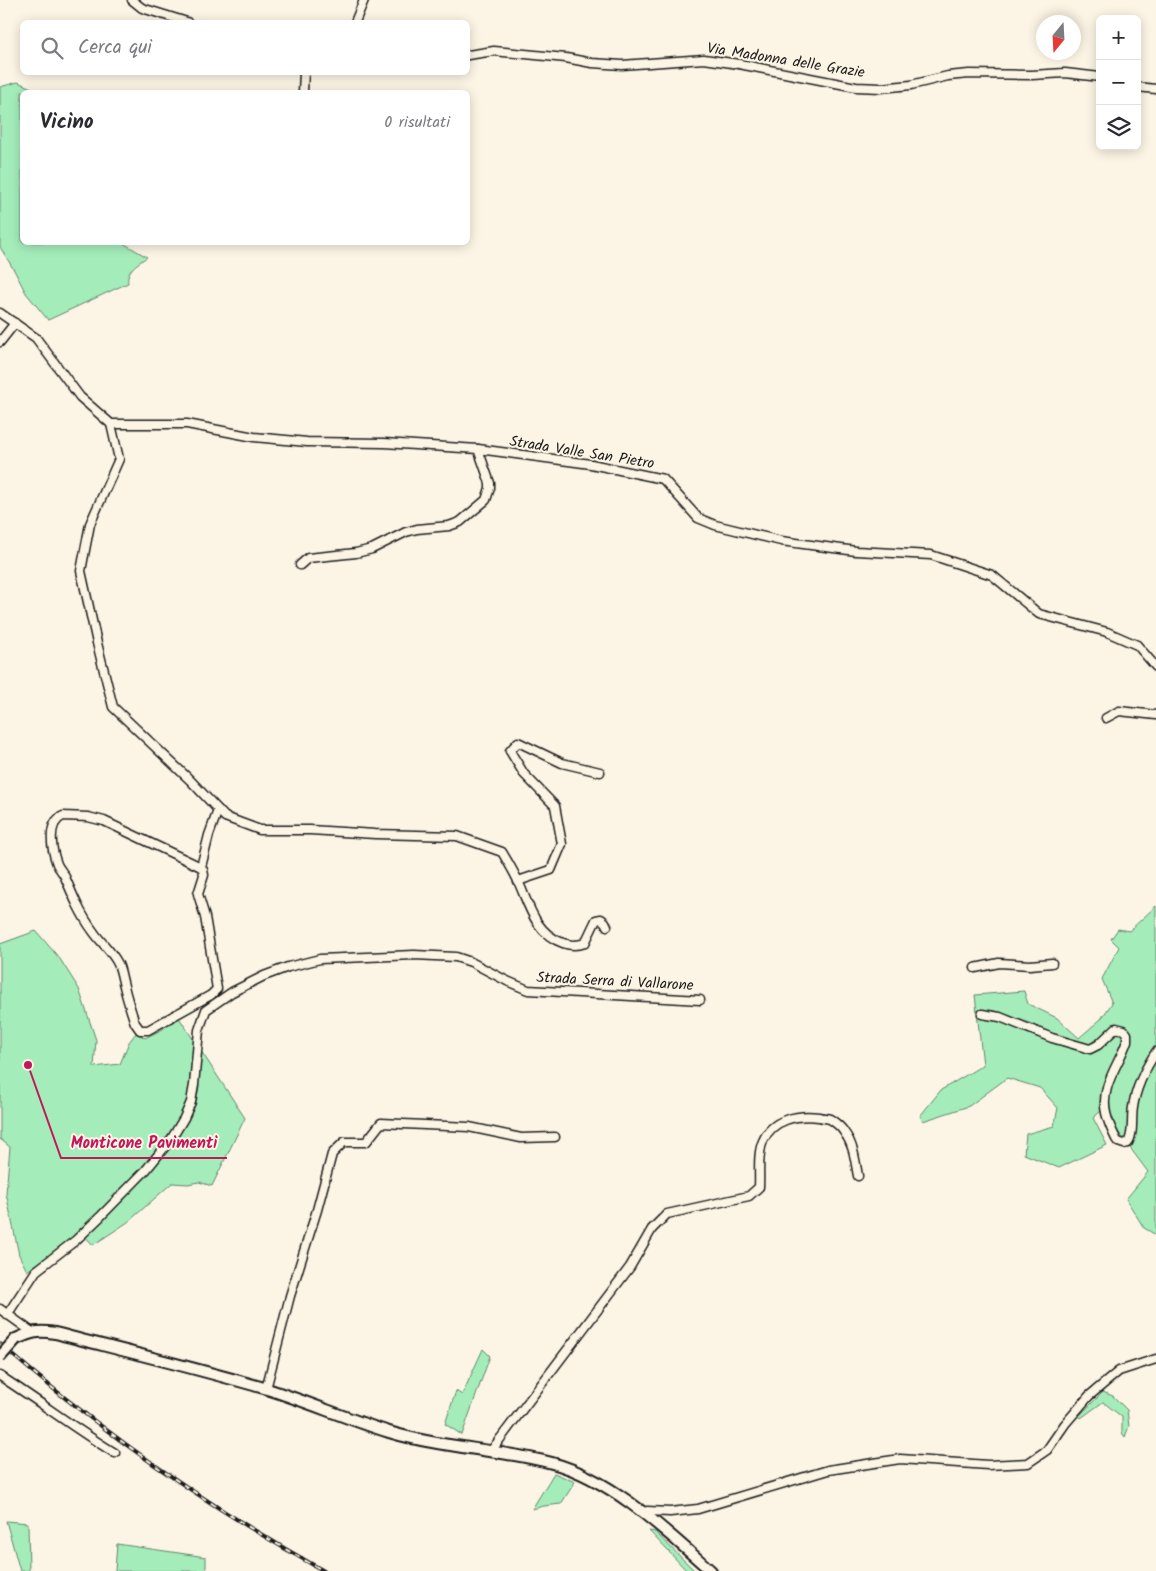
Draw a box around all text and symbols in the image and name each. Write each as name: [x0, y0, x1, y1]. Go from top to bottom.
north arrow: [1036, 15, 1081, 60]
map controls: [1096, 15, 1141, 150]
button: +: [1096, 15, 1141, 60]
search box: [20, 20, 470, 75]
text: Cerca qui: [78, 33, 152, 63]
icon: search: [38, 34, 66, 62]
street label: Via Madonna delle Grazie: [705, 37, 867, 85]
button: −: [1096, 60, 1141, 105]
button: layers: [1096, 105, 1141, 150]
text: Vicino: [40, 106, 94, 139]
text: 0 risultati: [384, 110, 450, 135]
street label: Strada Valle San Pietro: [508, 430, 656, 476]
street label: Strada Serra di Vallarone: [536, 966, 694, 998]
callout: Monticone Pavimenti: [61, 1127, 227, 1158]
text: Monticone Pavimenti: [71, 1131, 218, 1156]

